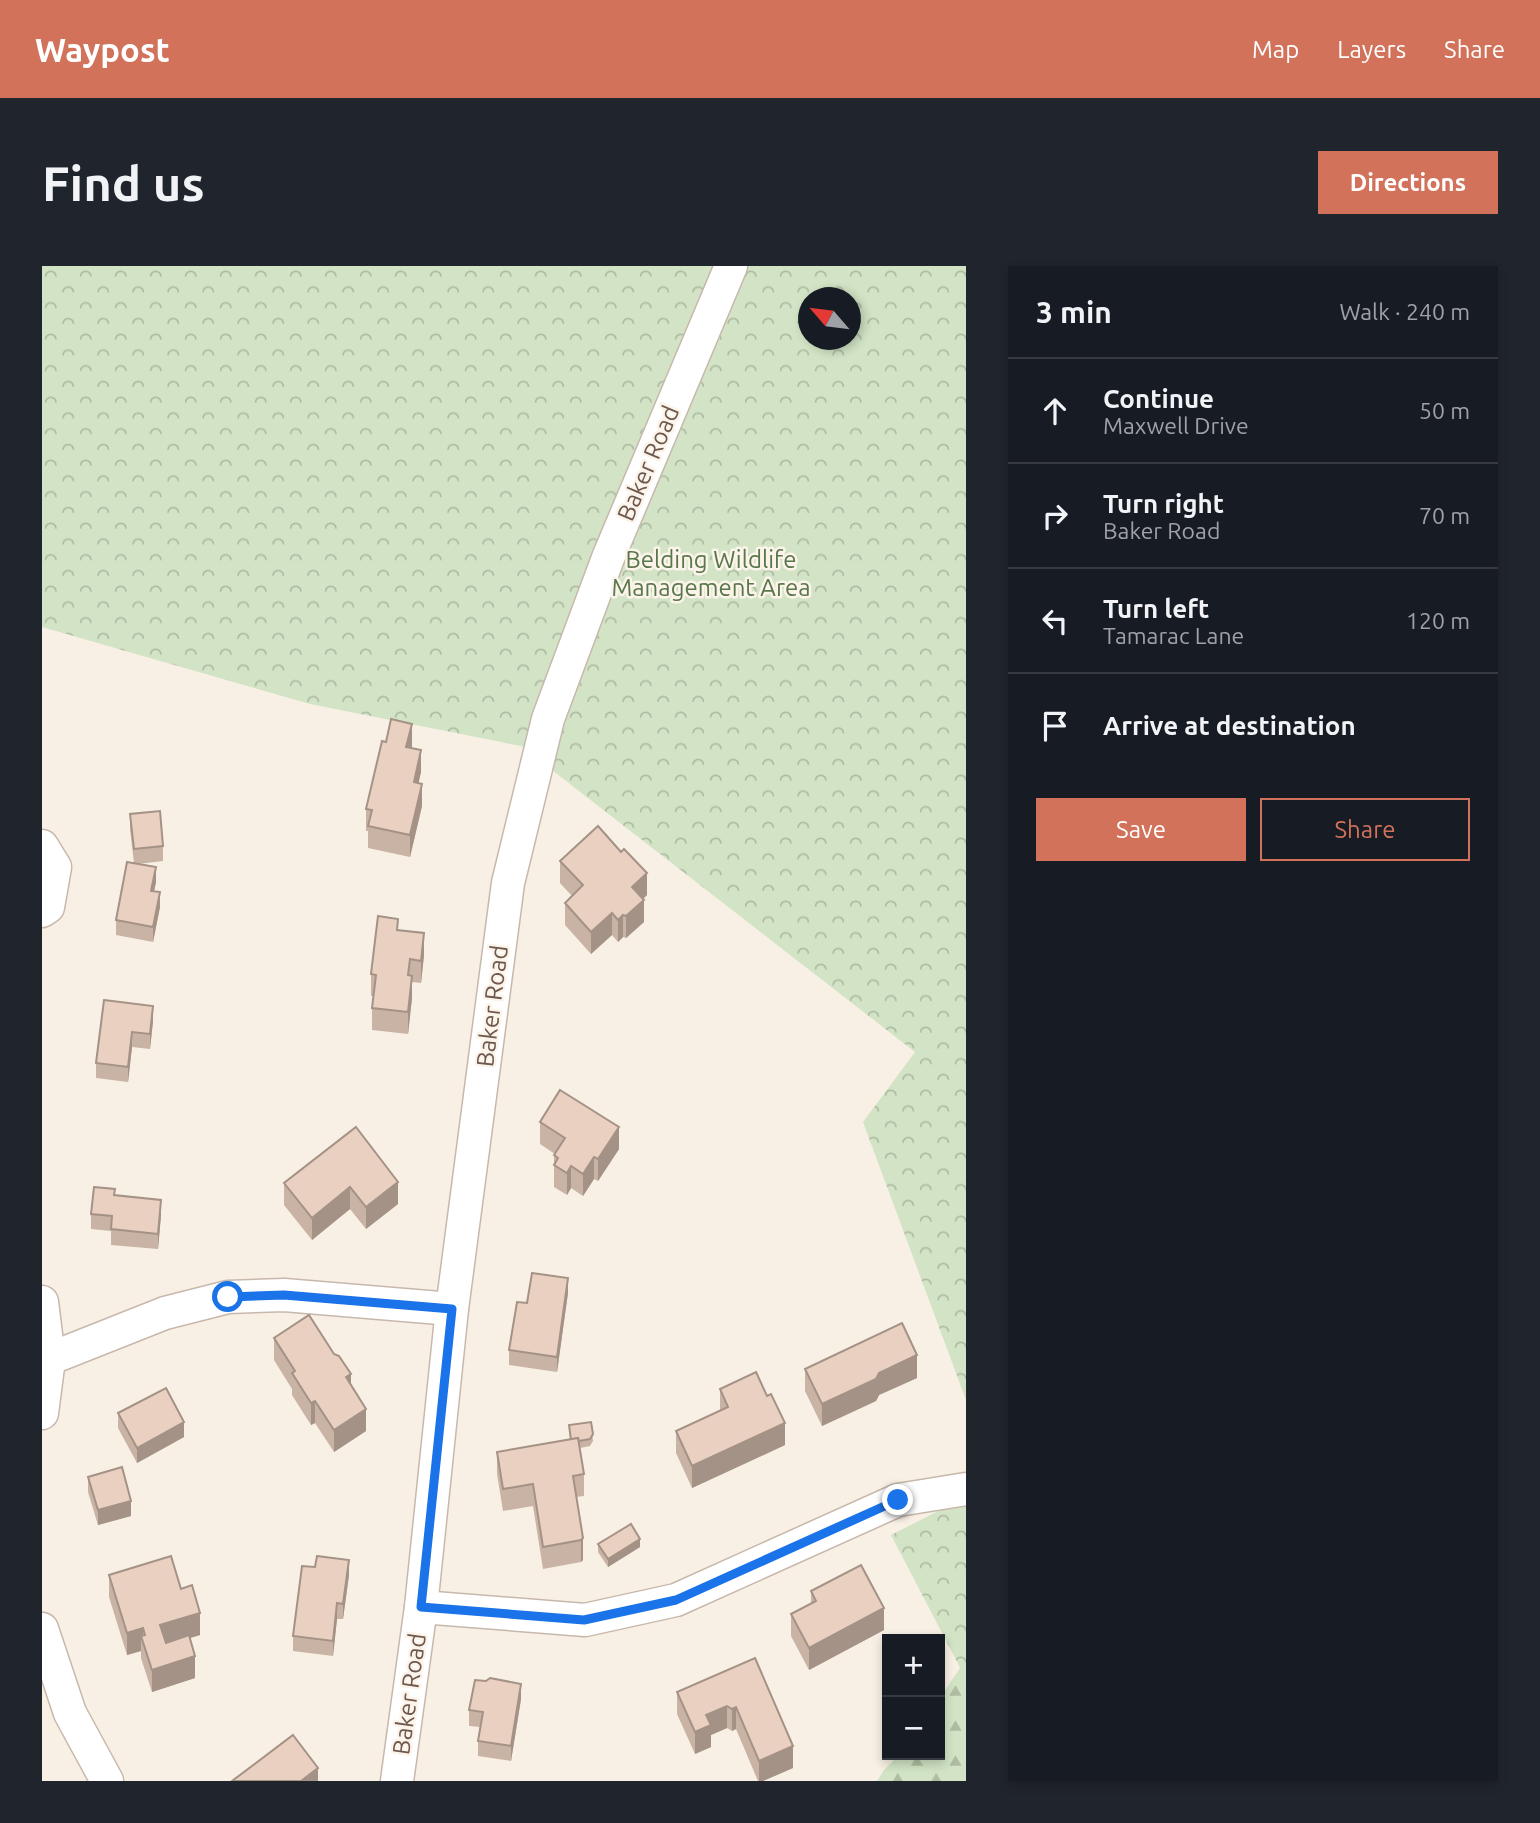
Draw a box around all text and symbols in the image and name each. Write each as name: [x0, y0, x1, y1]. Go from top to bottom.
text: Waypost: [35, 31, 170, 68]
text: Map: [1252, 36, 1299, 63]
text: Layers: [1337, 36, 1406, 63]
text: Share: [1444, 36, 1505, 63]
button: Directions: [1318, 151, 1498, 214]
text: Find us: [42, 155, 205, 210]
north arrow: [798, 287, 861, 350]
text: 3 min: [1036, 295, 1112, 329]
text: Walk · 240 m: [1339, 299, 1470, 324]
text: Continue: [1103, 384, 1214, 413]
icon: ahead: [1036, 392, 1074, 430]
text: 50 m: [1419, 398, 1470, 423]
street label: Baker Road: [612, 401, 684, 525]
text: Maxwell Drive: [1103, 413, 1249, 438]
text: Turn right: [1103, 489, 1224, 518]
icon: right: [1036, 497, 1074, 535]
text: 70 m: [1419, 503, 1470, 528]
text: Baker Road: [1103, 518, 1220, 543]
park label: Belding Wildlife Management Area: [611, 546, 811, 601]
text: Turn left: [1103, 594, 1209, 623]
icon: left: [1036, 602, 1074, 640]
text: 120 m: [1406, 608, 1470, 633]
text: Tamarac Lane: [1103, 623, 1244, 648]
icon: arrive: [1036, 707, 1074, 745]
text: Arrive at destination: [1103, 711, 1356, 740]
button: Save: [1036, 798, 1246, 861]
button: Share: [1260, 798, 1470, 861]
street label: Baker Road: [471, 944, 513, 1068]
route start: [212, 1281, 243, 1312]
route end: [882, 1484, 913, 1515]
street label: Baker Road: [387, 1631, 431, 1757]
map controls: [882, 1634, 945, 1760]
button: +: [882, 1634, 945, 1697]
button: −: [882, 1697, 945, 1760]

